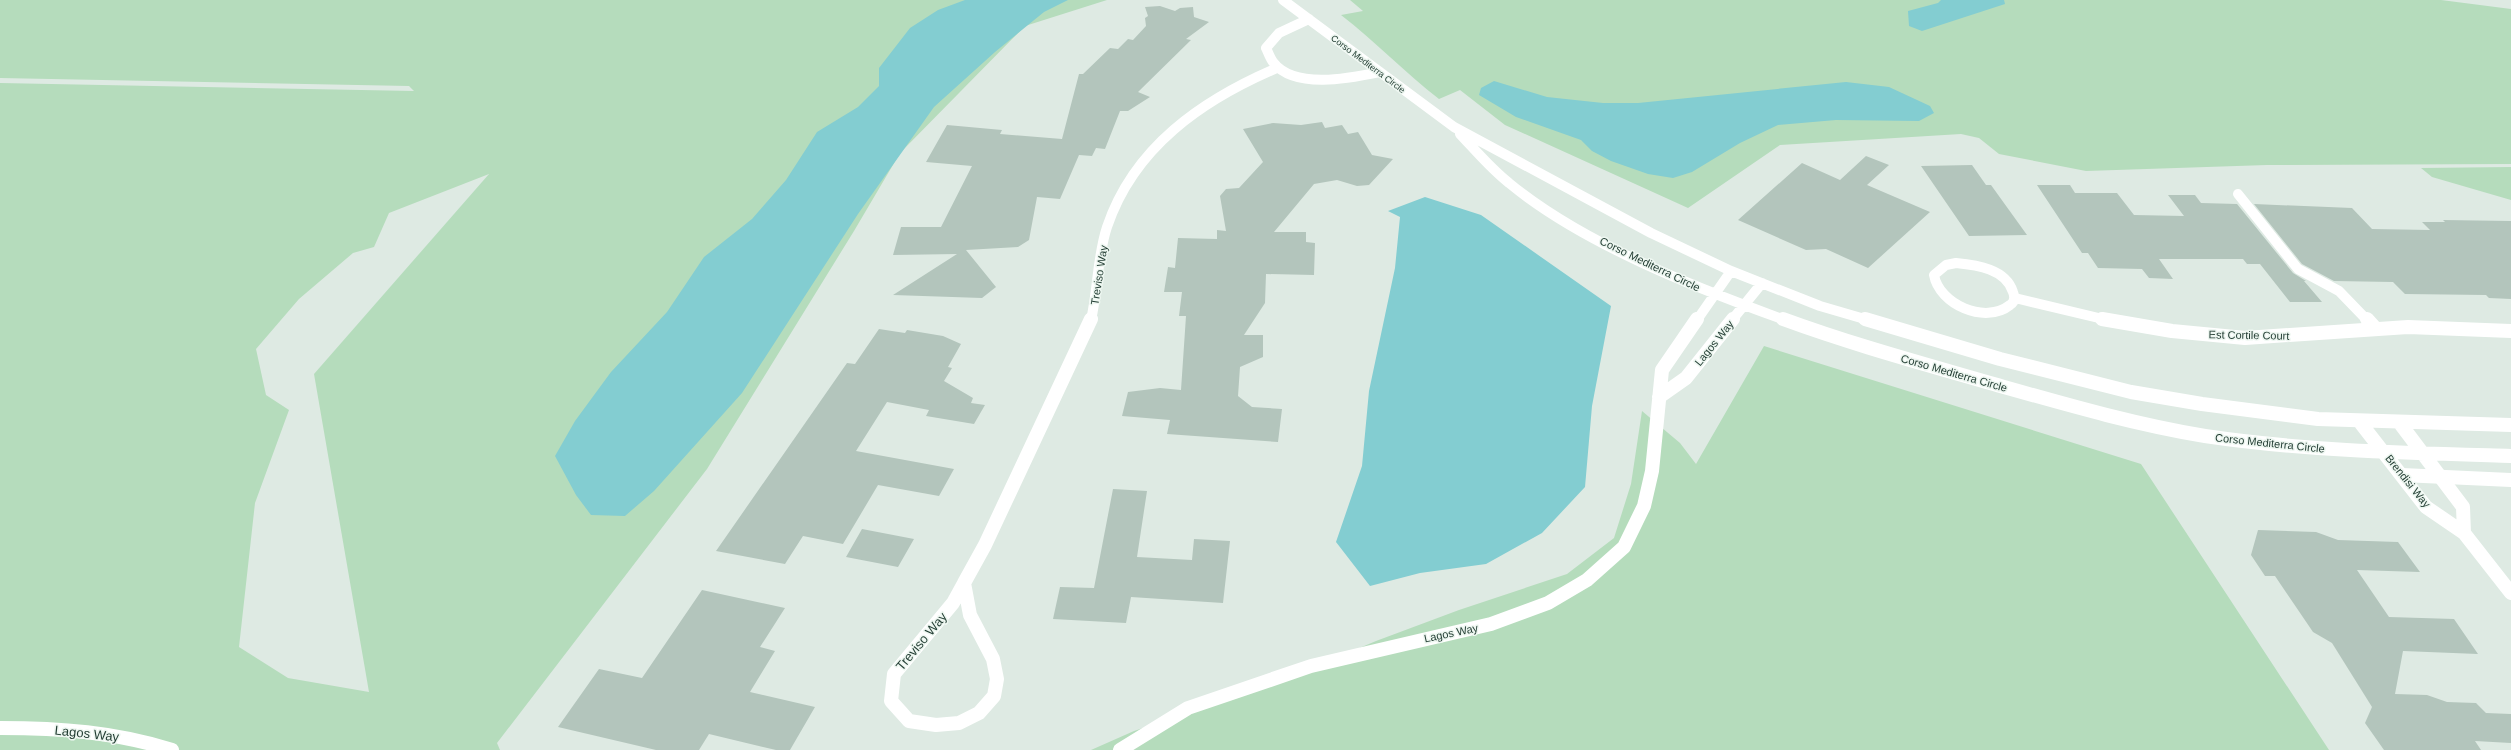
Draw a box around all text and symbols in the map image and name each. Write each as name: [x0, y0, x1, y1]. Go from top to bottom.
street label: Corso Mediterra Circle: [1329, 33, 1407, 95]
street label: Corso Mediterra Circle: [1598, 234, 1702, 294]
street label: Treviso Way: [1088, 244, 1110, 306]
street label: Lagos Way: [1692, 318, 1736, 368]
street label: Est Cortile Court: [2209, 328, 2289, 342]
street label: Corso Mediterra Circle: [1899, 352, 2009, 394]
street label: Corso Mediterra Circle: [2215, 431, 2325, 455]
street label: Brendisi Way: [2383, 452, 2433, 510]
street label: Treviso Way: [893, 609, 950, 673]
street label: Lagos Way: [1423, 621, 1479, 645]
street label: Lagos Way: [54, 723, 120, 744]

